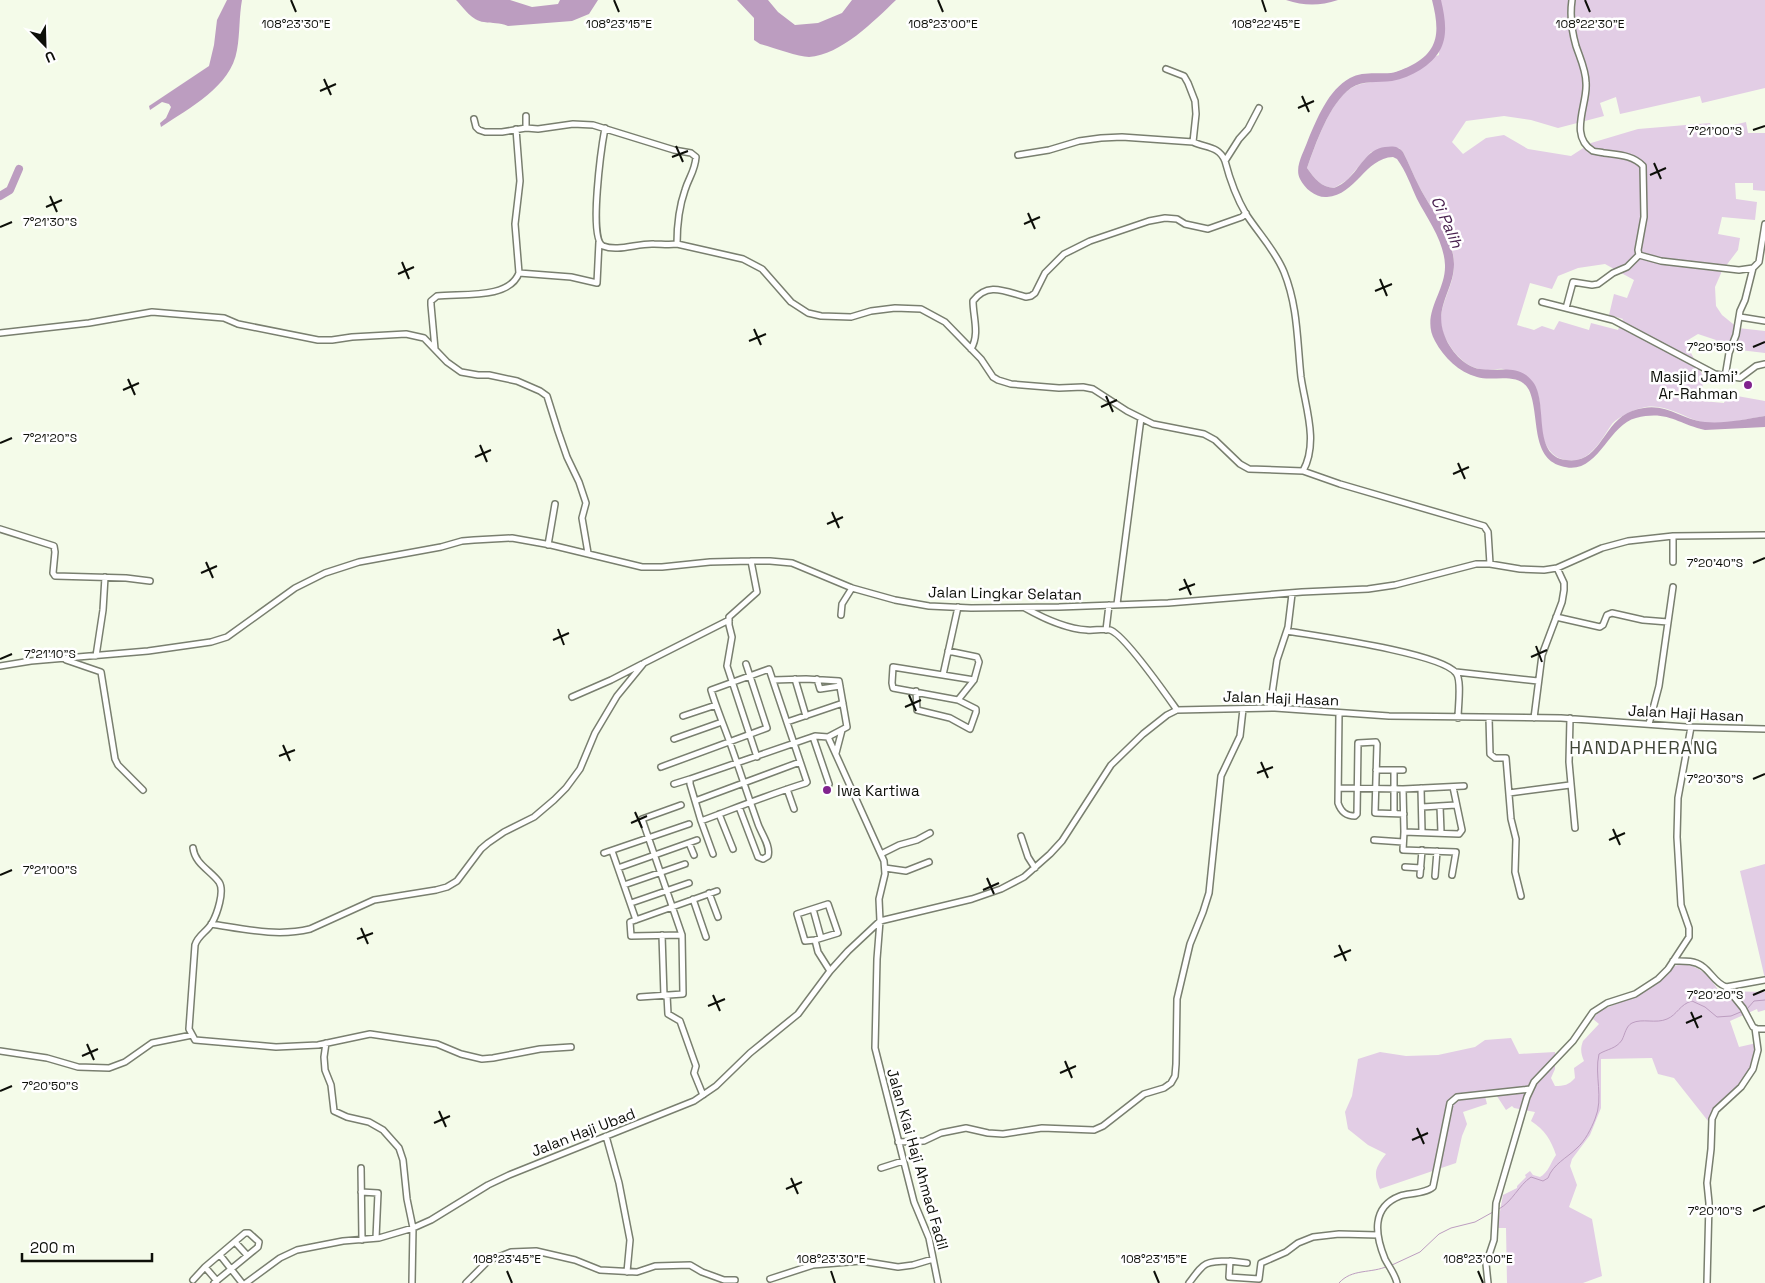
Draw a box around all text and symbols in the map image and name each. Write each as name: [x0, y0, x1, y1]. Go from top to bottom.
text: 108°23'30"E: [261, 16, 331, 32]
text: 108°23'15"E: [586, 16, 652, 32]
text: 108°23'00"E: [908, 16, 978, 32]
text: 108°22'45"E: [1232, 16, 1300, 32]
text: 108°22'30"E: [1555, 16, 1625, 32]
north arrow: [20, 20, 70, 70]
text: U: [42, 47, 58, 67]
text: 7°21'00"S: [1688, 123, 1742, 139]
water label: Ci Palih: [1426, 193, 1468, 252]
text: 7°21'30"S: [23, 214, 77, 230]
text: 7°20'50"S: [1687, 339, 1743, 355]
place label: Masjid Jami' Ar-Rahman: [1650, 367, 1738, 403]
marker: Masjid Jami' Ar-Rahman: [1742, 379, 1754, 391]
text: 7°21'20"S: [23, 430, 77, 446]
text: 7°20'40"S: [1687, 555, 1743, 571]
street label: Jalan Lingkar Selatan: [928, 582, 1082, 604]
text: 7°21'10"S: [24, 646, 76, 662]
street label: Jalan Haji Hasan: [1223, 686, 1339, 710]
street label: Jalan Haji Hasan: [1627, 700, 1745, 726]
district label: HANDAPHERANG: [1569, 736, 1719, 759]
text: 7°20'30"S: [1687, 771, 1743, 787]
place label: Iwa Kartiwa: [837, 781, 920, 800]
marker: Iwa Kartiwa: [821, 784, 833, 796]
text: 7°21'00"S: [23, 862, 77, 878]
text: 7°20'20"S: [1687, 987, 1743, 1003]
street label: Jalan Kiai Haji Ahmad Fadil: [883, 1066, 953, 1252]
text: 7°20'50"S: [22, 1078, 78, 1094]
street label: Jalan Haji Ubad: [528, 1103, 638, 1161]
text: 7°20'10"S: [1688, 1203, 1742, 1219]
scale bar: [22, 1230, 152, 1262]
text: 200 m: [30, 1238, 75, 1257]
text: 108°23'45"E: [473, 1251, 541, 1267]
text: 108°23'30"E: [796, 1251, 866, 1267]
text: 108°23'15"E: [1121, 1251, 1187, 1267]
text: 108°23'00"E: [1443, 1251, 1513, 1267]

